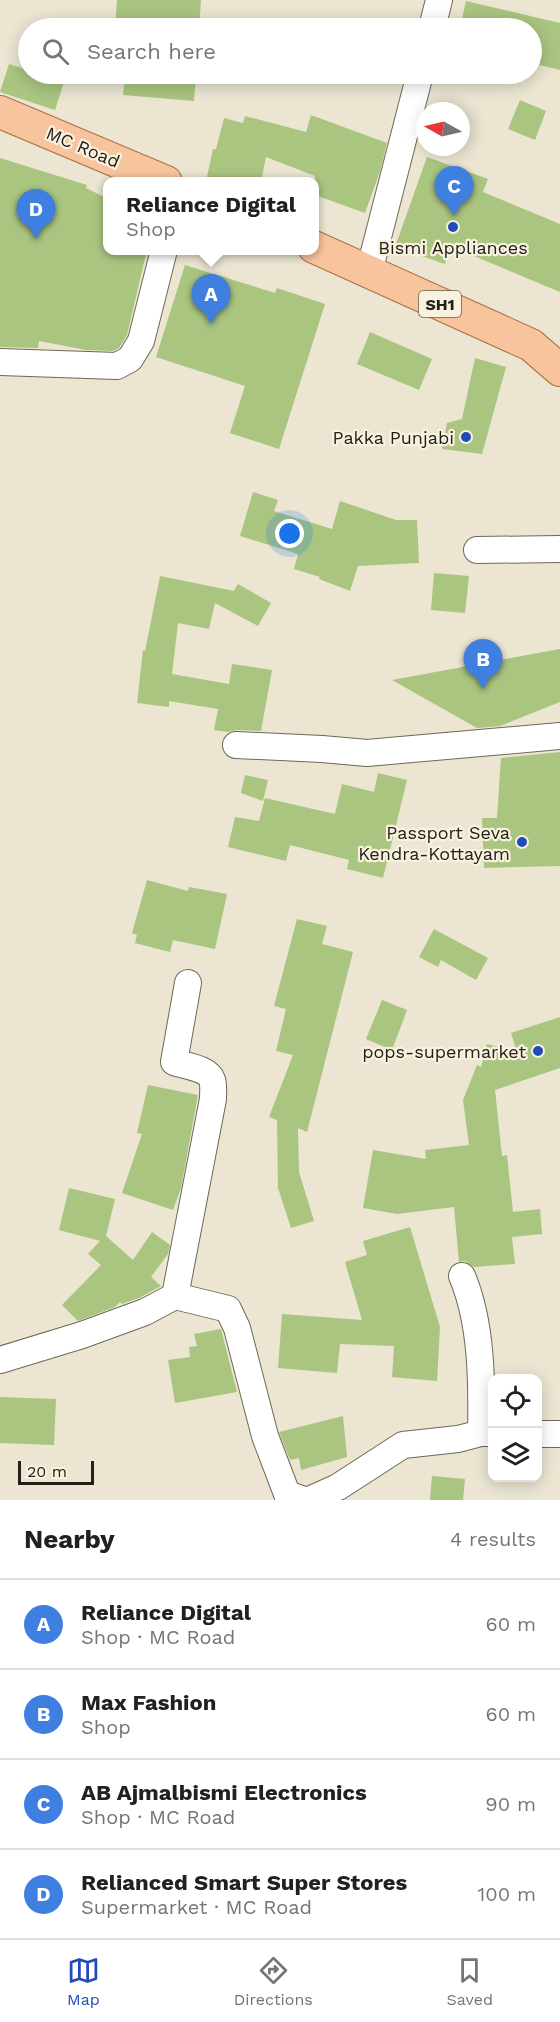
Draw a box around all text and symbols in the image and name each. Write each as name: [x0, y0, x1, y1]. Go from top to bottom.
search box: [18, 18, 542, 84]
icon: search: [39, 35, 72, 68]
text: Search here: [87, 39, 216, 64]
north arrow: [416, 102, 470, 156]
street label: MC Road: [43, 122, 123, 172]
pin: C: [434, 166, 474, 216]
popup: [103, 177, 319, 255]
pin: D: [16, 190, 56, 239]
text: Reliance Digital: [126, 192, 296, 217]
text: Shop: [126, 217, 176, 241]
marker: Bismi Appliances: [446, 220, 460, 234]
place label: Bismi Appliances: [378, 237, 528, 258]
pin: A: [192, 274, 230, 324]
road number: SH1: [419, 291, 461, 317]
place label: Pakka Punjabi: [332, 427, 454, 448]
marker: Pakka Punjabi: [459, 430, 473, 444]
your location: [275, 519, 304, 548]
pin: B: [464, 640, 502, 689]
place label: Passport Seva Kendra-Kottayam: [358, 822, 510, 864]
marker: Passport Seva Kendra-Kottayam: [515, 835, 529, 849]
place label: pops-supermarket: [362, 1041, 526, 1062]
marker: pops-supermarket: [531, 1044, 545, 1058]
map controls: [488, 1374, 542, 1482]
button: locate: [488, 1374, 542, 1428]
button: layers: [488, 1428, 542, 1482]
scale bar: [18, 1458, 94, 1486]
text: 20 m: [27, 1462, 67, 1481]
text: Nearby: [24, 1524, 115, 1554]
text: 4 results: [450, 1527, 536, 1551]
text: Reliance Digital: [81, 1600, 251, 1625]
text: A: [37, 1612, 50, 1636]
text: 60 m: [486, 1612, 536, 1636]
text: Shop · MC Road: [81, 1625, 235, 1649]
text: Max Fashion: [81, 1690, 216, 1715]
text: B: [37, 1702, 50, 1726]
text: 60 m: [486, 1702, 536, 1726]
text: Shop: [81, 1715, 131, 1739]
text: AB Ajmalbismi Electronics: [81, 1780, 367, 1805]
text: C: [37, 1792, 50, 1816]
text: 90 m: [485, 1792, 536, 1816]
text: Shop · MC Road: [81, 1805, 235, 1829]
text: Relianced Smart Super Stores: [81, 1870, 407, 1895]
text: D: [36, 1882, 51, 1906]
text: 100 m: [477, 1882, 536, 1906]
text: Supermarket · MC Road: [81, 1895, 312, 1919]
tab: Map: [67, 1954, 100, 2009]
tab: Directions: [234, 1954, 313, 2009]
tab: Saved: [447, 1954, 493, 2009]

